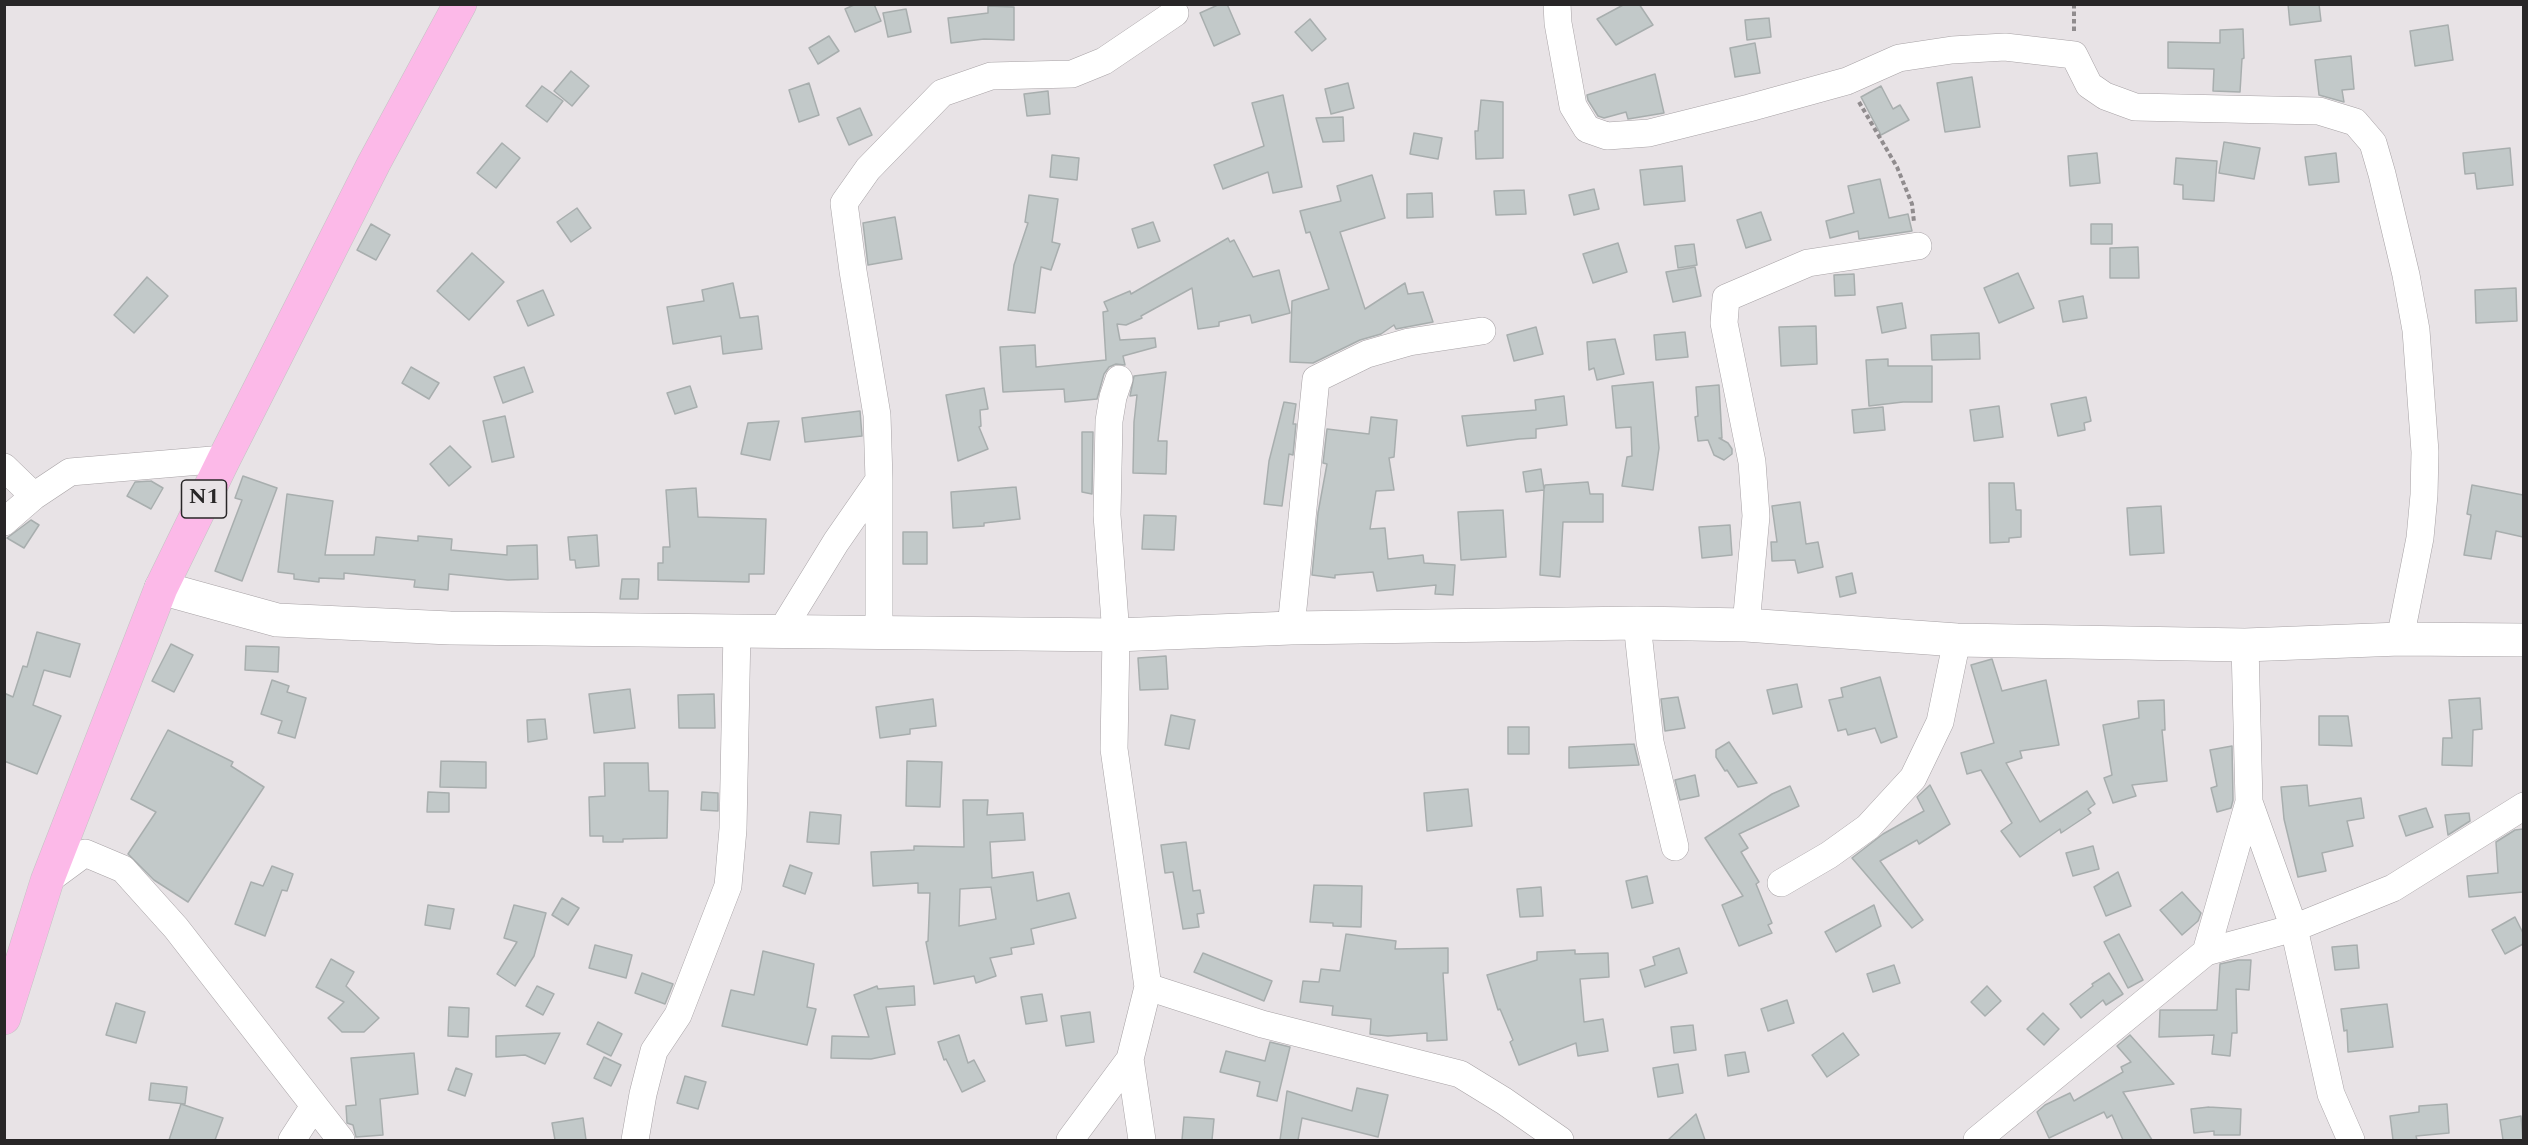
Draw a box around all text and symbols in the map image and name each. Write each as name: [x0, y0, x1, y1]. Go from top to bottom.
road number: N1: [182, 480, 226, 518]

